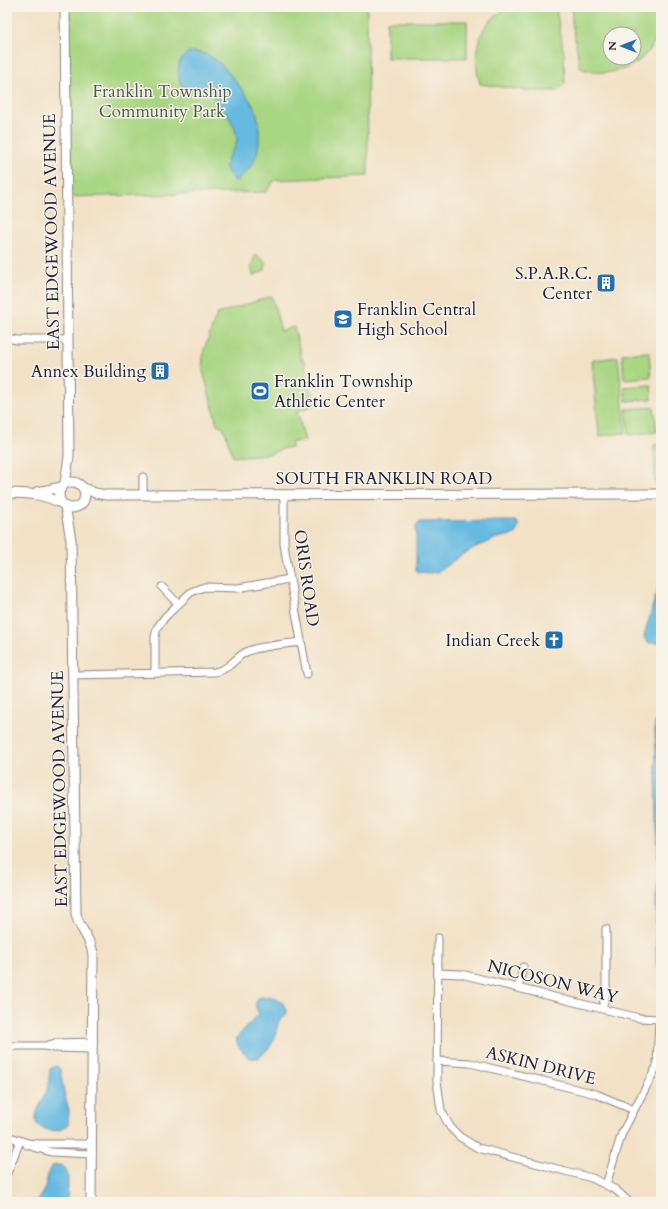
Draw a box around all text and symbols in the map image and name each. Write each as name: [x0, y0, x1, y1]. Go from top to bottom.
north arrow: [602, 26, 642, 66]
text: N: [605, 41, 620, 51]
park label: Franklin Township Community Park: [92, 80, 232, 123]
street label: EAST EDGEWOOD AVENUE: [38, 113, 65, 351]
place label: S.P.A.R.C. Center: [515, 262, 593, 305]
building icon: S.P.A.R.C. Center: [595, 272, 617, 294]
place label: Franklin Central High School: [357, 298, 477, 341]
school or university icon: Franklin Central High School: [332, 308, 354, 330]
place label: Annex Building: [31, 360, 146, 383]
building icon: Annex Building: [149, 360, 171, 382]
place label: Franklin Township Athletic Center: [274, 370, 413, 413]
sports icon: Franklin Township Athletic Center: [249, 380, 271, 402]
street label: SOUTH FRANKLIN ROAD: [276, 467, 492, 490]
street label: ORIS ROAD: [288, 528, 325, 628]
place label: Indian Creek: [445, 629, 541, 652]
church icon: Indian Creek: [543, 629, 565, 651]
street label: EAST EDGEWOOD AVENUE: [46, 670, 73, 908]
street label: NICOSON WAY: [485, 954, 621, 1009]
street label: ASKIN DRIVE: [484, 1041, 598, 1090]

